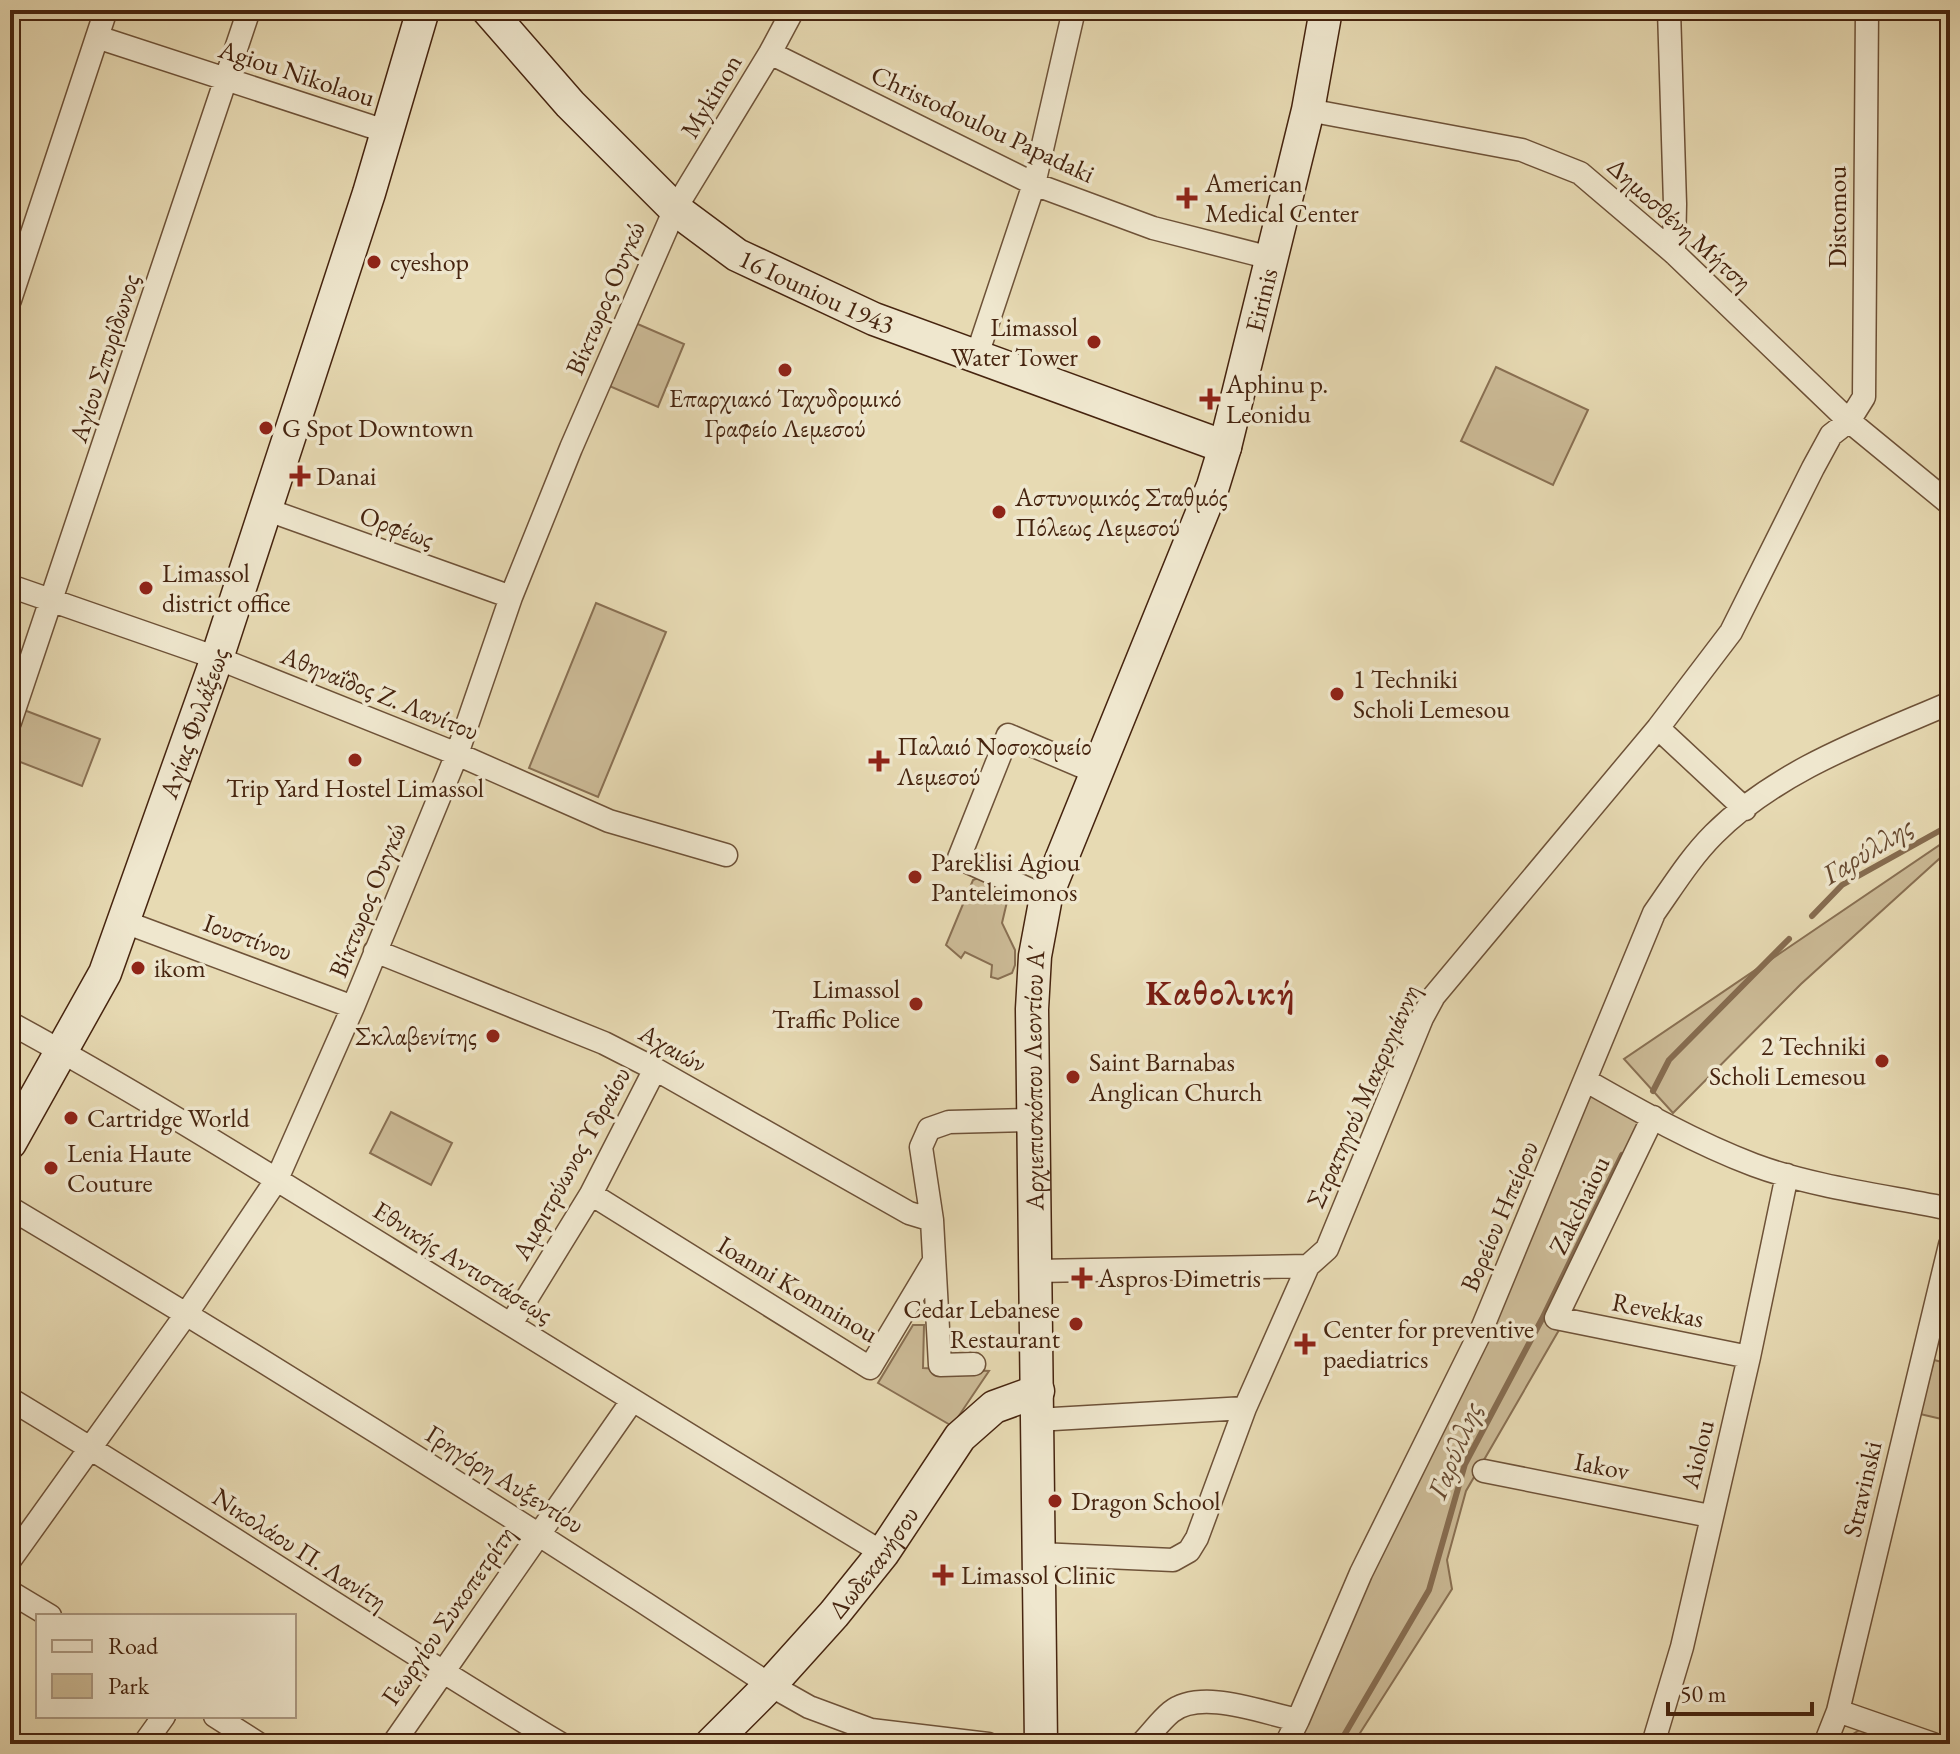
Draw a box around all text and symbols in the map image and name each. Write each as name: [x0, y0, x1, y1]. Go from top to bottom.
street label: Agiou Nikolaou: [214, 31, 380, 114]
street label: Mykinon: [673, 47, 750, 144]
street label: Christodoulou Papadaki: [866, 57, 1100, 191]
street label: Δημοσθένη Μήτση: [1600, 150, 1760, 298]
place label: American Medical Center: [1204, 166, 1359, 230]
street label: Distomou: [1820, 166, 1854, 268]
marker: American Medical Center: [1176, 187, 1198, 209]
street label: Βίκτωρος Ουγκώ: [557, 216, 653, 380]
street label: 16 Iouniou 1943: [733, 241, 899, 342]
place label: cyeshop: [390, 245, 469, 279]
marker: cyeshop: [365, 253, 383, 271]
street label: Eirinis: [1237, 265, 1285, 335]
street label: Αγίου Σπυρίδωνος: [60, 269, 147, 448]
place label: Limassol Water Tower: [951, 310, 1078, 374]
marker: Limassol Water Tower: [1085, 333, 1103, 351]
marker: Επαρχιακό Ταχυδρομικό Γραφείο Λεμεσού: [776, 361, 794, 379]
place label: Aphinu p. Leonidu: [1225, 367, 1328, 431]
place label: Επαρχιακό Ταχυδρομικό Γραφείο Λεμεσού: [669, 381, 901, 445]
marker: Aphinu p. Leonidu: [1201, 390, 1219, 408]
place label: G Spot Downtown: [282, 411, 474, 445]
marker: G Spot Downtown: [257, 419, 275, 437]
place label: Danai: [316, 459, 376, 493]
marker: Danai: [291, 467, 309, 485]
place label: Αστυνομικός Σταθμός Πόλεως Λεμεσού: [1014, 480, 1228, 544]
street label: Ορφέως: [355, 498, 439, 556]
marker: Αστυνομικός Σταθμός Πόλεως Λεμεσού: [990, 503, 1008, 521]
place label: Limassol district office: [162, 556, 290, 620]
marker: Limassol district office: [137, 579, 155, 597]
street label: Αθηναΐδος Ζ. Λανίτου: [275, 637, 484, 748]
street label: Αγίας Φυλάξεως: [151, 643, 236, 804]
place label: 1 Techniki Scholi Lemesou: [1353, 662, 1510, 726]
marker: 1 Techniki Scholi Lemesou: [1328, 685, 1346, 703]
place label: Παλαιό Νοσοκομείο Λεμεσού: [896, 729, 1092, 793]
marker: Παλαιό Νοσοκομείο Λεμεσού: [868, 750, 890, 772]
marker: Trip Yard Hostel Limassol: [346, 751, 364, 769]
place label: Trip Yard Hostel Limassol: [226, 771, 484, 805]
water label: Γαρύλλης: [1813, 808, 1920, 893]
street label: Βίκτωρος Ουγκώ: [321, 818, 413, 982]
place label: Pareklisi Agiou Panteleimonos: [931, 845, 1081, 909]
marker: Pareklisi Agiou Panteleimonos: [906, 868, 924, 886]
street label: Ιουστίνου: [199, 905, 297, 969]
street label: Αρχιεπισκόπου Λεοντίου Α΄: [1015, 943, 1054, 1212]
place label: ikom: [154, 951, 206, 985]
marker: ikom: [129, 959, 147, 977]
district label: Καθολική: [1145, 971, 1297, 1015]
place label: Limassol Traffic Police: [772, 972, 900, 1036]
street label: Στρατηγού Μακρυγιάννη: [1298, 979, 1428, 1213]
marker: Limassol Traffic Police: [907, 995, 925, 1013]
street label: Αχαιών: [632, 1015, 713, 1080]
place label: Σκλαβενίτης: [355, 1019, 477, 1053]
marker: Σκλαβενίτης: [484, 1027, 502, 1045]
place label: 2 Techniki Scholi Lemesou: [1709, 1029, 1866, 1093]
place label: Saint Barnabas Anglican Church: [1088, 1045, 1262, 1109]
marker: 2 Techniki Scholi Lemesou: [1873, 1052, 1891, 1070]
street label: Αμφιτρύωνος Υδραίου: [503, 1060, 638, 1266]
marker: Saint Barnabas Anglican Church: [1064, 1068, 1082, 1086]
place label: Cartridge World: [87, 1101, 251, 1135]
marker: Cartridge World: [62, 1109, 80, 1127]
street label: Βορείου Ηπείρου: [1452, 1135, 1546, 1297]
place label: Lenia Haute Couture: [67, 1136, 191, 1200]
street label: Zakchaiou: [1541, 1150, 1618, 1260]
marker: Lenia Haute Couture: [42, 1159, 60, 1177]
street label: Εθνικής Αντιστάσεως: [367, 1193, 559, 1331]
street label: Ioanni Komninou: [711, 1228, 885, 1351]
place label: Aspros Dimetris: [1097, 1261, 1261, 1295]
marker: Aspros Dimetris: [1073, 1269, 1091, 1287]
street label: Revekkas: [1609, 1284, 1707, 1336]
place label: Cedar Lebanese Restaurant: [903, 1292, 1060, 1356]
place label: Center for preventive paediatrics: [1323, 1312, 1534, 1376]
marker: Cedar Lebanese Restaurant: [1067, 1315, 1085, 1333]
marker: Center for preventive paediatrics: [1294, 1333, 1316, 1355]
water label: Γαρύλλης: [1418, 1396, 1490, 1505]
street label: Aiolou: [1672, 1416, 1722, 1493]
street label: Γρηγόρη Αυξεντίου: [419, 1417, 591, 1541]
street label: Stravinski: [1834, 1438, 1890, 1540]
street label: Iakov: [1572, 1444, 1633, 1488]
street label: Νικολάου Π. Λανίτη: [206, 1480, 394, 1618]
place label: Dragon School: [1071, 1484, 1220, 1518]
marker: Dragon School: [1046, 1492, 1064, 1510]
street label: Δωδεκανήσου: [820, 1500, 926, 1626]
street label: Γεωργίου Συκοπετρίτη: [373, 1519, 523, 1711]
place label: Limassol Clinic: [961, 1558, 1116, 1592]
marker: Limassol Clinic: [932, 1564, 954, 1586]
legend: [36, 1614, 296, 1718]
text: Road: [108, 1630, 159, 1661]
scale bar: [1668, 1666, 1812, 1716]
text: Park: [108, 1670, 150, 1701]
text: 50 m: [1680, 1678, 1727, 1709]

